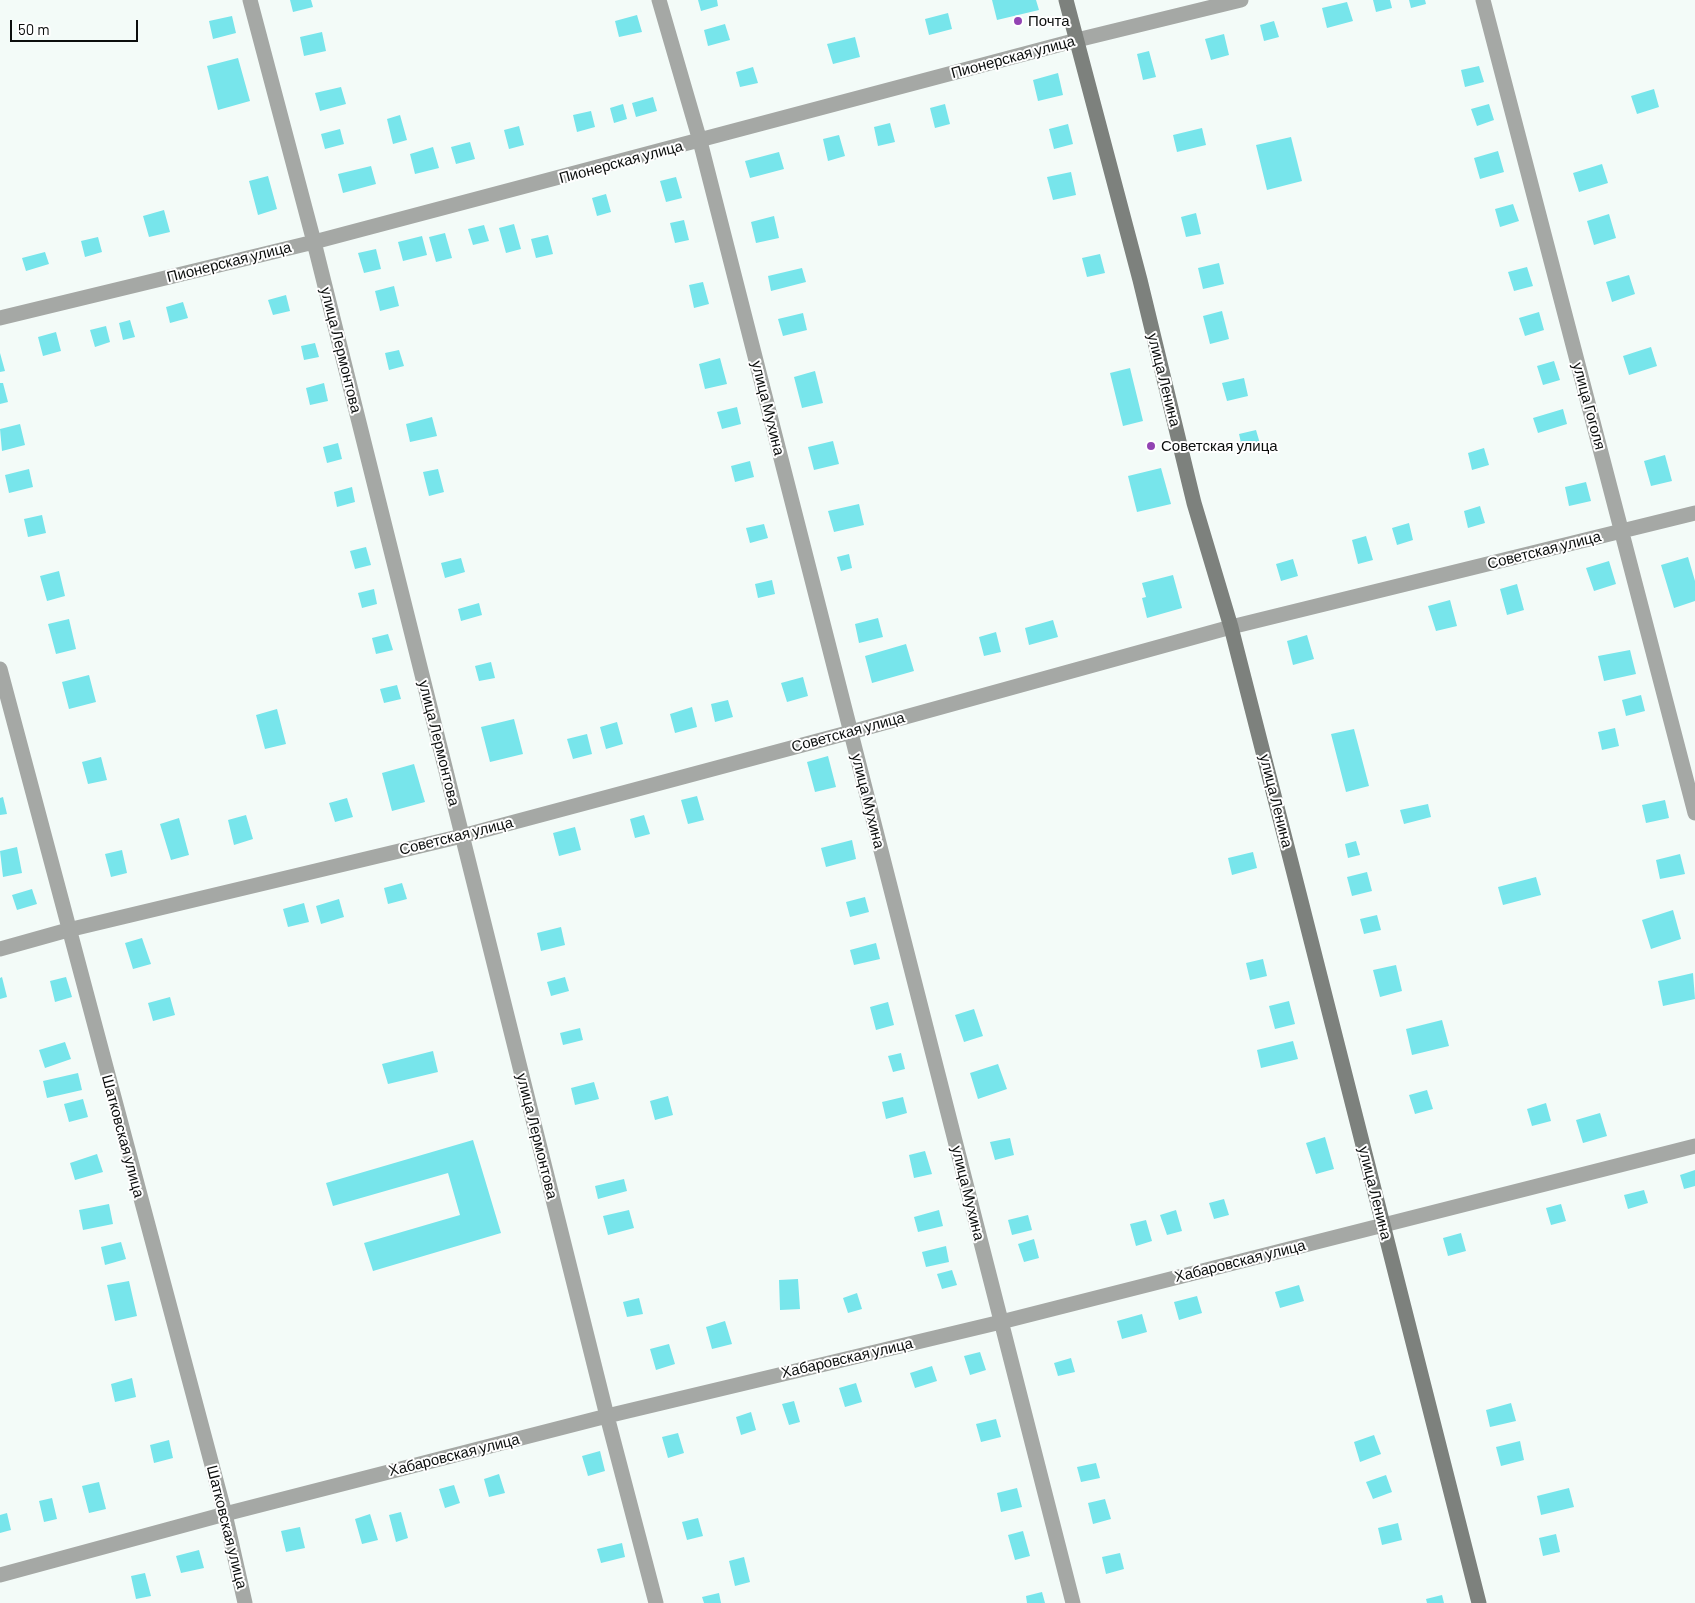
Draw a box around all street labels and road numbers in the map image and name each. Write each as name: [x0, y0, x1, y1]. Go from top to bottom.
street label: Пионерская улица: [949, 32, 1077, 82]
street label: Пионерская улица: [557, 137, 685, 187]
street label: Пионерская улица: [165, 238, 293, 286]
street label: улица Лермонтова: [317, 285, 365, 415]
street label: улица Ленина: [1144, 331, 1184, 429]
street label: улица Мухина: [748, 359, 788, 457]
street label: улица Гоголя: [1569, 360, 1609, 452]
street label: Советская улица: [1485, 527, 1603, 573]
street label: улица Лермонтова: [415, 678, 463, 808]
street label: Советская улица: [789, 708, 907, 756]
street label: улица Мухина: [848, 752, 888, 850]
street label: улица Ленина: [1256, 752, 1296, 850]
street label: Советская улица: [397, 813, 515, 859]
street label: улица Лермонтова: [513, 1071, 561, 1201]
street label: Шатковская улица: [98, 1073, 148, 1199]
street label: улица Мухина: [948, 1144, 988, 1242]
street label: улица Ленина: [1355, 1144, 1395, 1242]
street label: Хабаровская улица: [1173, 1236, 1307, 1286]
street label: Хабаровская улица: [779, 1334, 915, 1382]
street label: Хабаровская улица: [387, 1430, 521, 1480]
street label: Шатковская улица: [203, 1463, 251, 1591]

